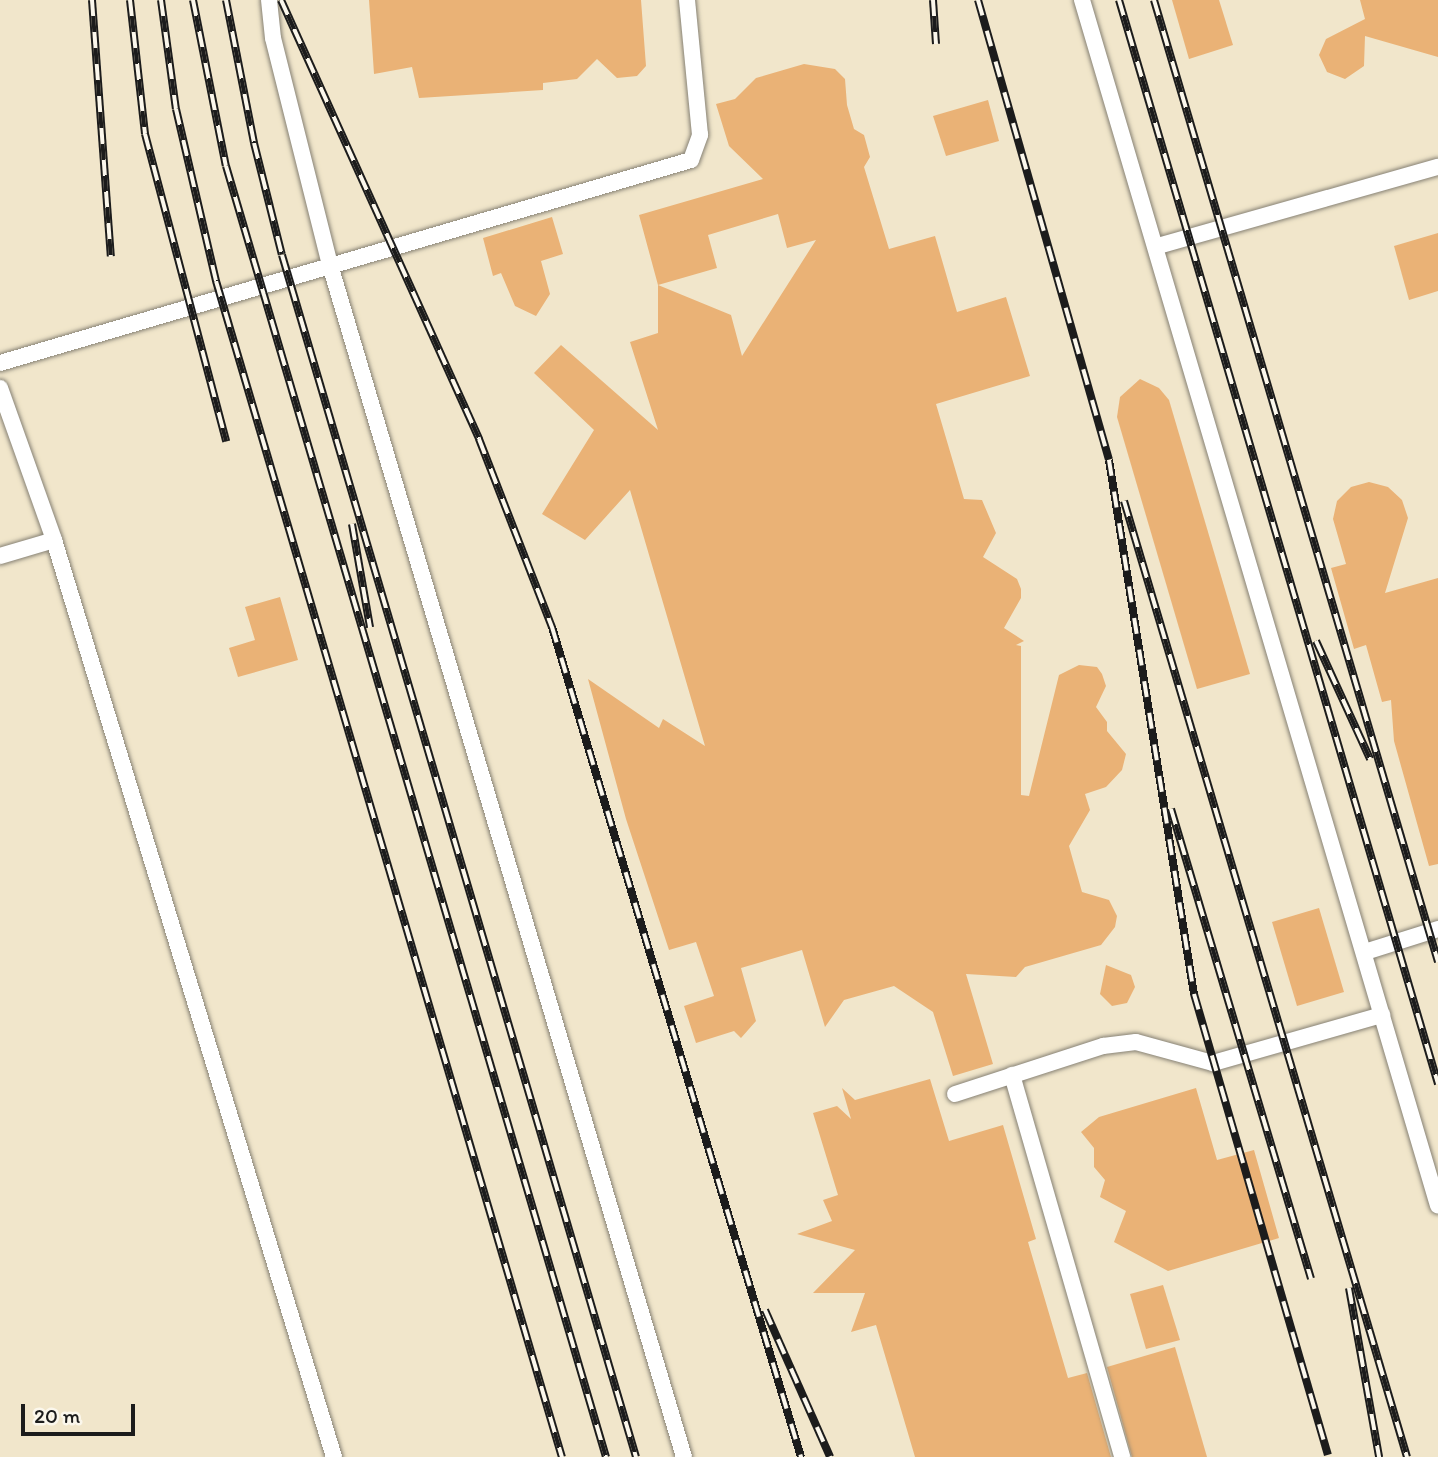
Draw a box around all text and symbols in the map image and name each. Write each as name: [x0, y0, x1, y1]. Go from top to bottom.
scale bar: [24, 1390, 138, 1434]
text: 20 m: [34, 1403, 80, 1428]

